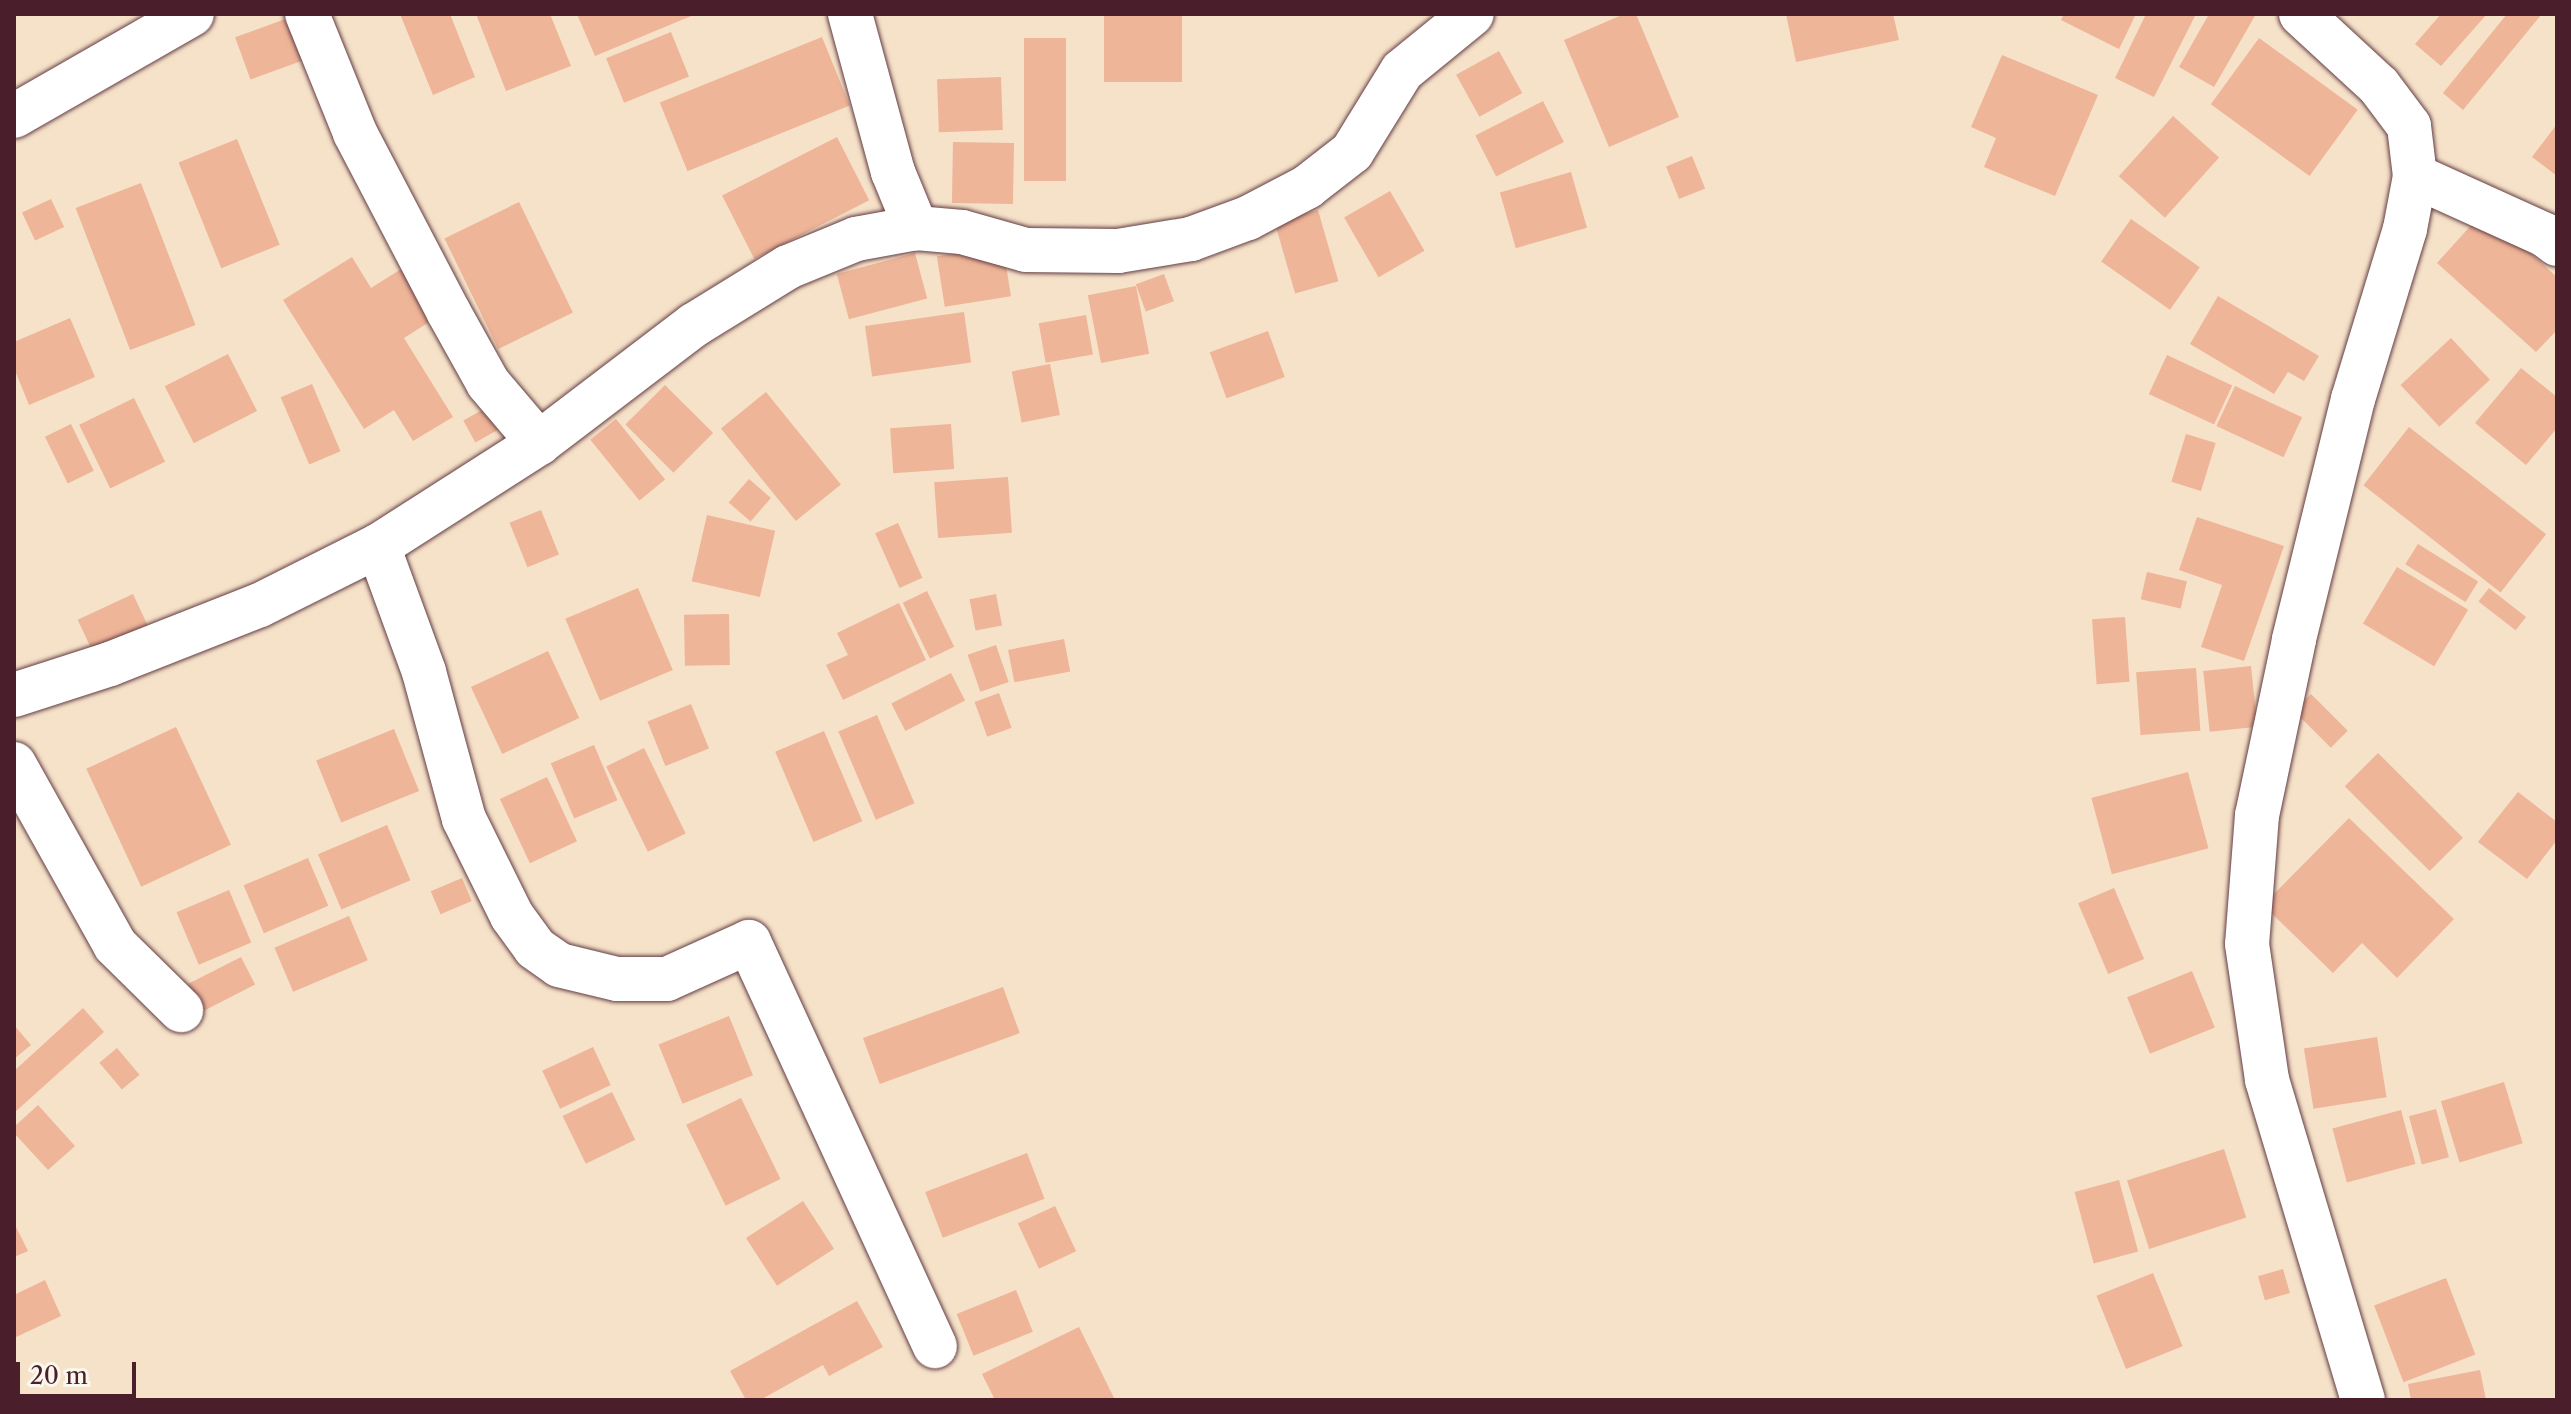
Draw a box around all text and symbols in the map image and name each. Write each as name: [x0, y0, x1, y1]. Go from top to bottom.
scale bar: [20, 1346, 140, 1396]
text: 20 m: [30, 1361, 88, 1390]

